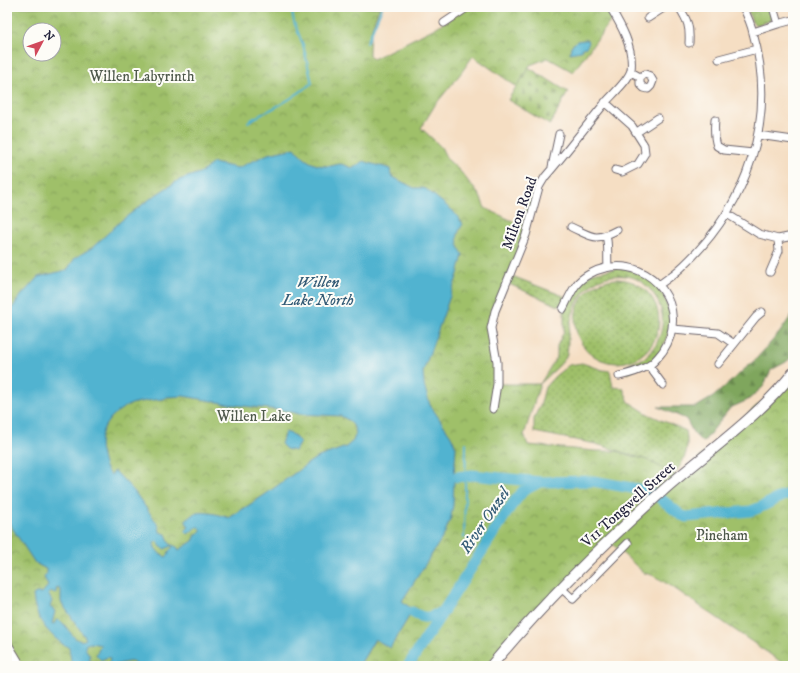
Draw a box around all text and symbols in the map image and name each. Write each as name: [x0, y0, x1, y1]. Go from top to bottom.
north arrow: [22, 22, 62, 62]
text: N: [41, 28, 57, 44]
park label: Willen Labyrinth: [88, 67, 195, 86]
street label: Milton Road: [498, 174, 542, 252]
water label: Willen Lake North: [281, 272, 354, 310]
park label: Willen Lake: [216, 407, 291, 426]
street label: V11 Tongwell Street: [577, 457, 679, 552]
water label: River Ouzel: [455, 482, 515, 558]
park label: Pineham: [696, 526, 748, 545]

